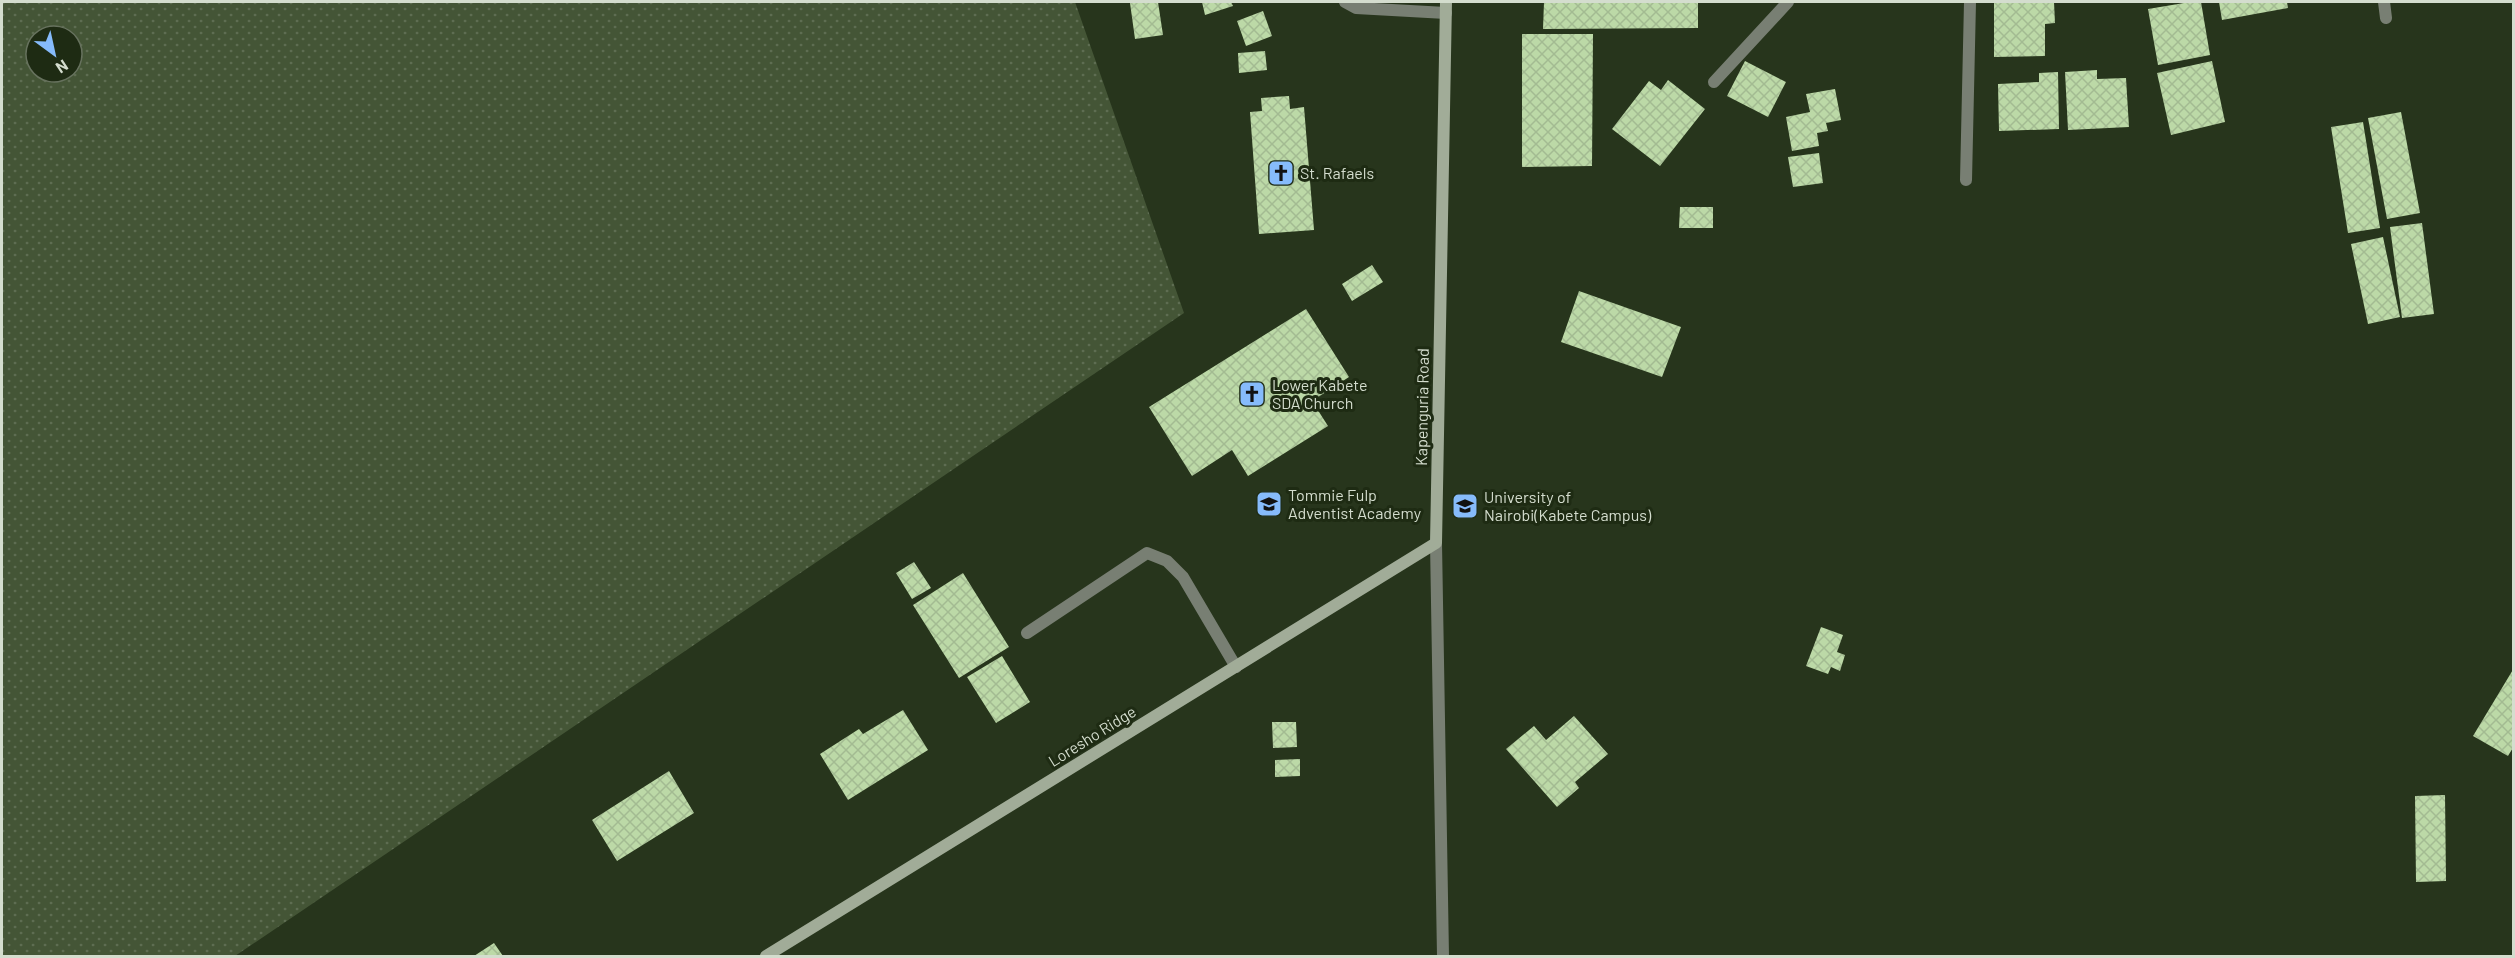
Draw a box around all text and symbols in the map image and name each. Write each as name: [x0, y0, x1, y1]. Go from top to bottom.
north arrow: [24, 24, 84, 84]
text: N: [53, 56, 72, 78]
church icon: St. Rafaels: [1266, 158, 1296, 188]
place label: St. Rafaels: [1300, 163, 1374, 182]
street label: Kapenguria Road: [1411, 348, 1432, 466]
place label: Lower Kabete SDA Church: [1272, 375, 1367, 412]
church icon: Lower Kabete SDA Church: [1237, 379, 1267, 409]
place label: Tommie Fulp Adventist Academy: [1288, 485, 1422, 522]
place label: University of Nairobi(Kabete Campus): [1484, 487, 1652, 524]
school or university icon: Tommie Fulp Adventist Academy: [1254, 489, 1284, 519]
school or university icon: University of Nairobi(Kabete Campus): [1450, 491, 1480, 521]
street label: Loresho Ridge: [1044, 701, 1139, 770]

